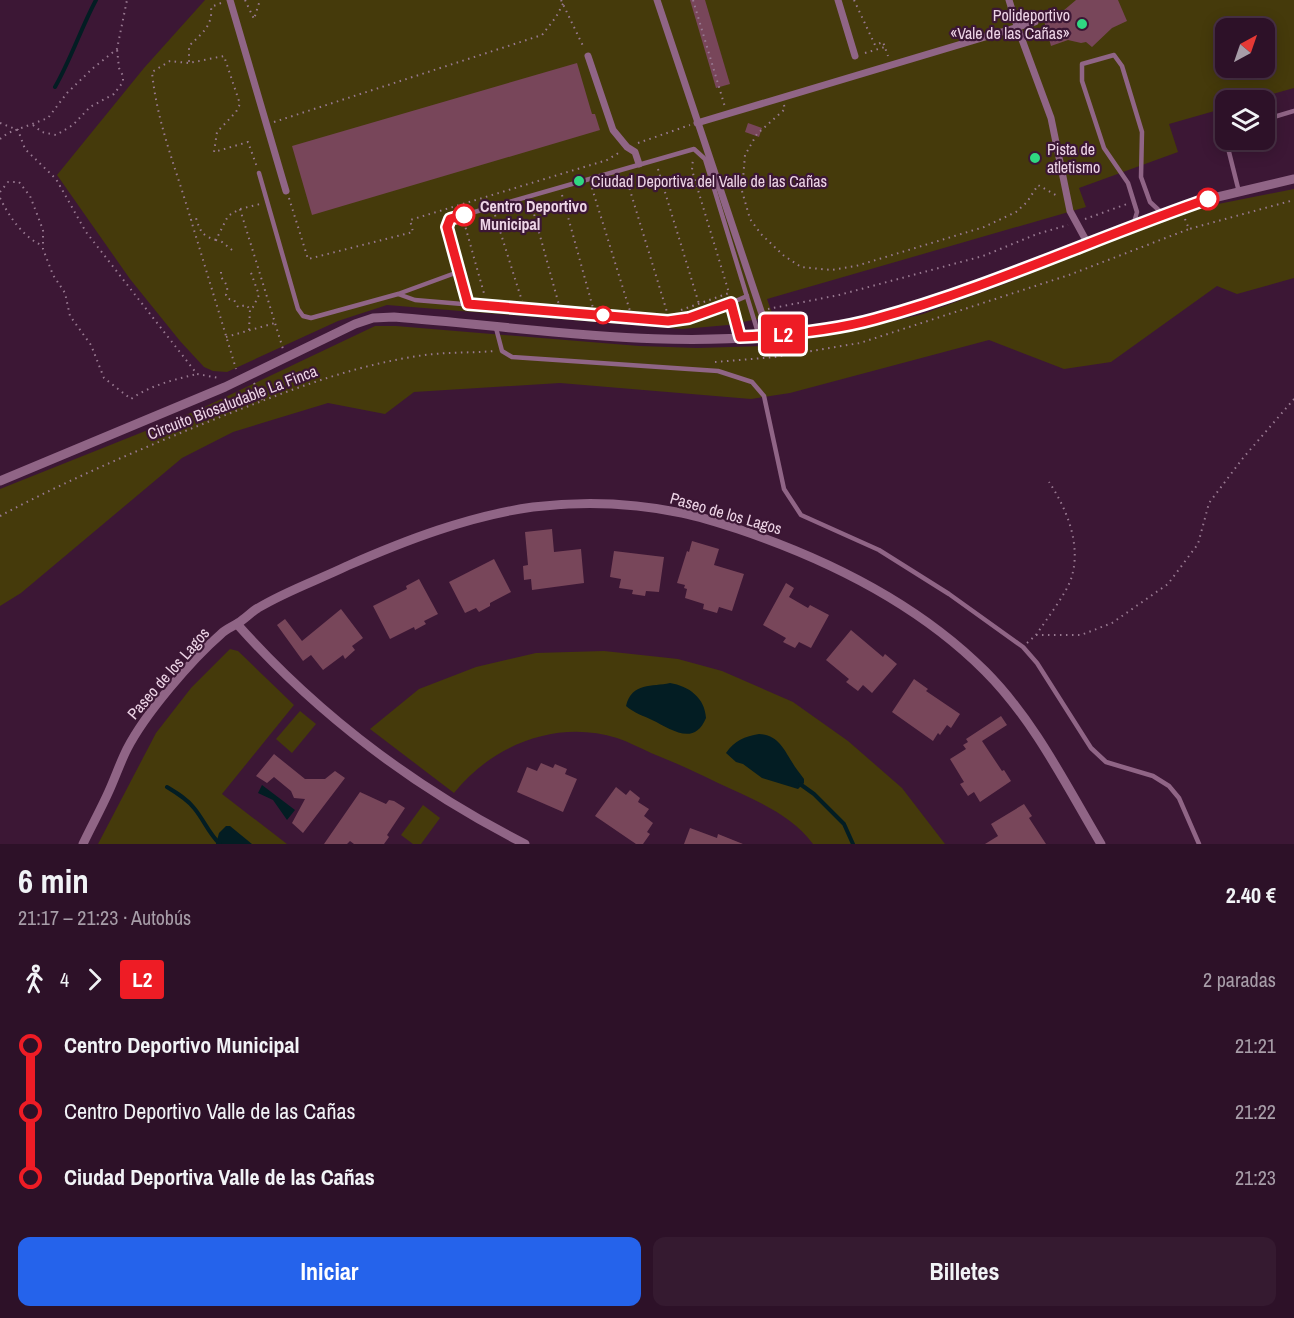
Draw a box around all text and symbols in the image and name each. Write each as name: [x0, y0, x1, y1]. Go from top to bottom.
place label: Polideportivo «Vale de las Cañas»: [950, 4, 1070, 44]
marker: Polideportivo «Vale de las Cañas»: [1075, 17, 1089, 31]
north arrow: [1215, 18, 1275, 78]
map controls: [1215, 18, 1275, 150]
button: layers: [1215, 90, 1275, 150]
place label: Pista de atletismo: [1047, 138, 1100, 178]
marker: Pista de atletismo: [1028, 151, 1042, 165]
place label: Ciudad Deportiva del Valle de las Cañas: [591, 170, 827, 192]
marker: Ciudad Deportiva del Valle de las Cañas: [572, 174, 586, 188]
unlabelled marker: [1197, 188, 1219, 210]
place label: Centro Deportivo Municipal: [480, 195, 587, 235]
marker: Centro Deportivo Municipal: [453, 204, 475, 226]
unlabelled marker: [594, 306, 612, 324]
line badge: L2: [756, 314, 810, 354]
text: L2: [773, 320, 793, 349]
street label: Circuito Biosaludable La Finca: [144, 359, 321, 445]
street label: Paseo de los Lagos: [668, 487, 784, 539]
street label: Paseo de los Lagos: [122, 622, 214, 724]
text: 6 min: [18, 859, 89, 903]
text: 2.40 €: [1226, 880, 1276, 910]
text: 21:17 – 21:23 · Autobús: [18, 904, 191, 931]
icon: walk: [18, 963, 51, 996]
icon: forward: [78, 963, 111, 996]
text: L2: [132, 965, 152, 994]
text: 4: [60, 966, 69, 993]
text: 2 paradas: [1203, 966, 1276, 993]
text: Centro Deportivo Municipal: [64, 1030, 300, 1060]
text: 21:21: [1235, 1032, 1276, 1059]
text: Centro Deportivo Valle de las Cañas: [64, 1096, 355, 1126]
text: 21:22: [1235, 1098, 1276, 1125]
text: Ciudad Deportiva Valle de las Cañas: [64, 1162, 375, 1192]
text: 21:23: [1235, 1164, 1276, 1191]
button: Iniciar: [18, 1237, 641, 1306]
button: Billetes: [653, 1237, 1276, 1306]

